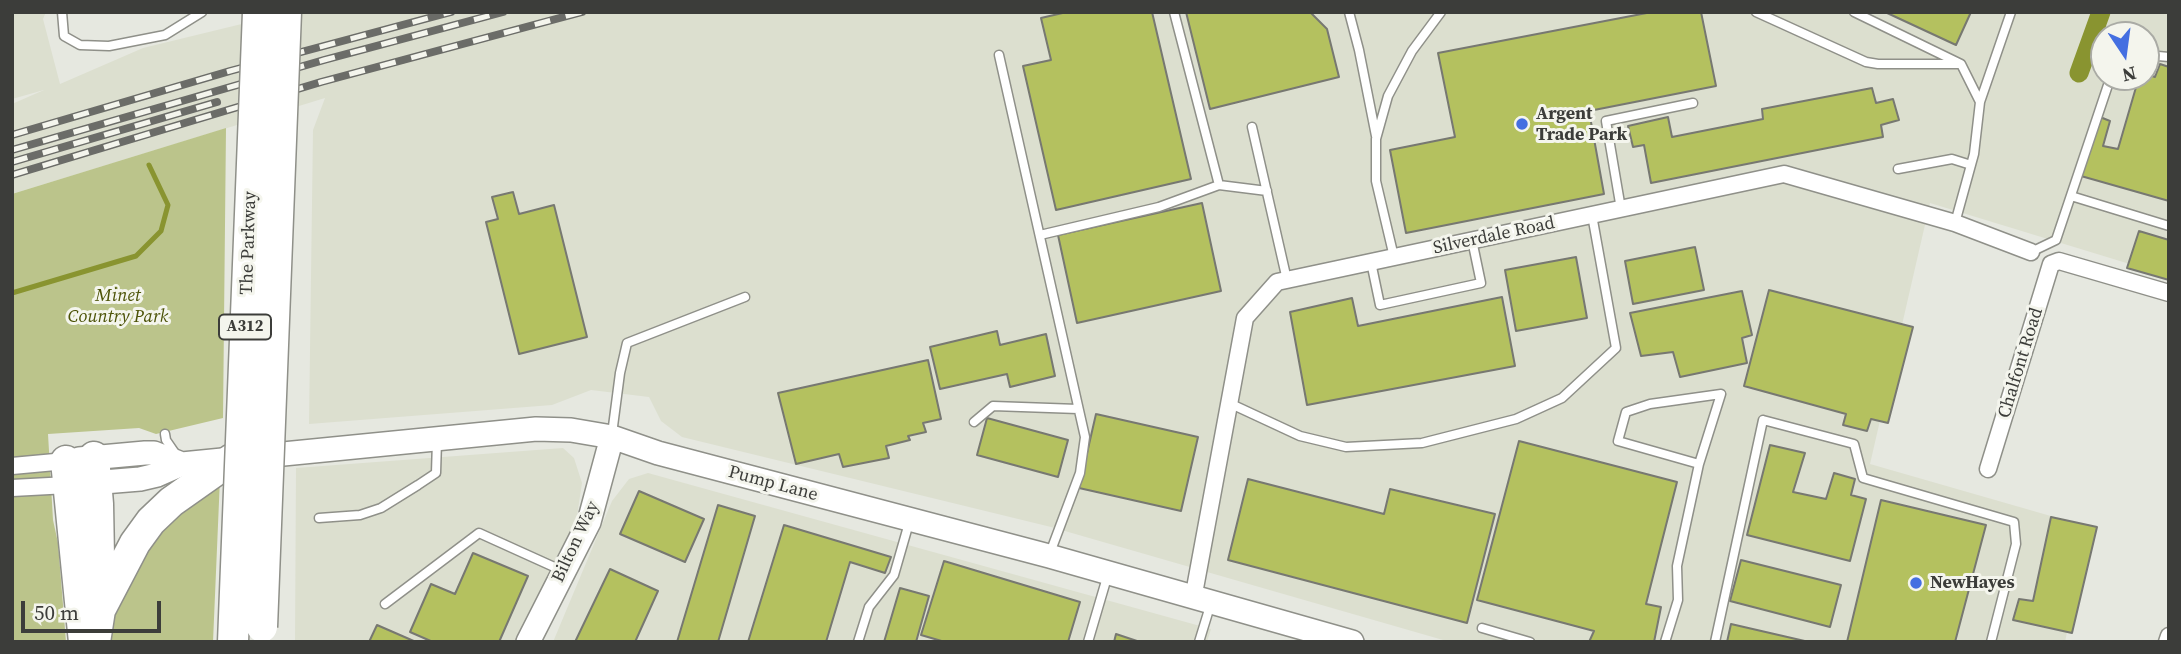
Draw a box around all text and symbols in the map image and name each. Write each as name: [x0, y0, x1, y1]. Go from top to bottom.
north arrow: [2090, 21, 2160, 91]
text: N: [2120, 60, 2139, 89]
place label: Argent Trade Park: [1536, 103, 1627, 146]
marker: Argent Trade Park: [1514, 116, 1530, 132]
street label: The Parkway: [236, 191, 262, 295]
street label: Silverdale Road: [1431, 213, 1557, 259]
park label: Minet Country Park: [68, 285, 168, 328]
street label: Chalfont Road: [1994, 305, 2048, 421]
road number: A312: [219, 314, 271, 340]
street label: Pump Lane: [726, 462, 820, 506]
street label: Bilton Way: [548, 498, 604, 586]
place label: NewHayes: [1930, 572, 2015, 594]
marker: NewHayes: [1908, 575, 1924, 591]
scale bar: [24, 588, 164, 632]
text: 50 m: [34, 598, 79, 627]

